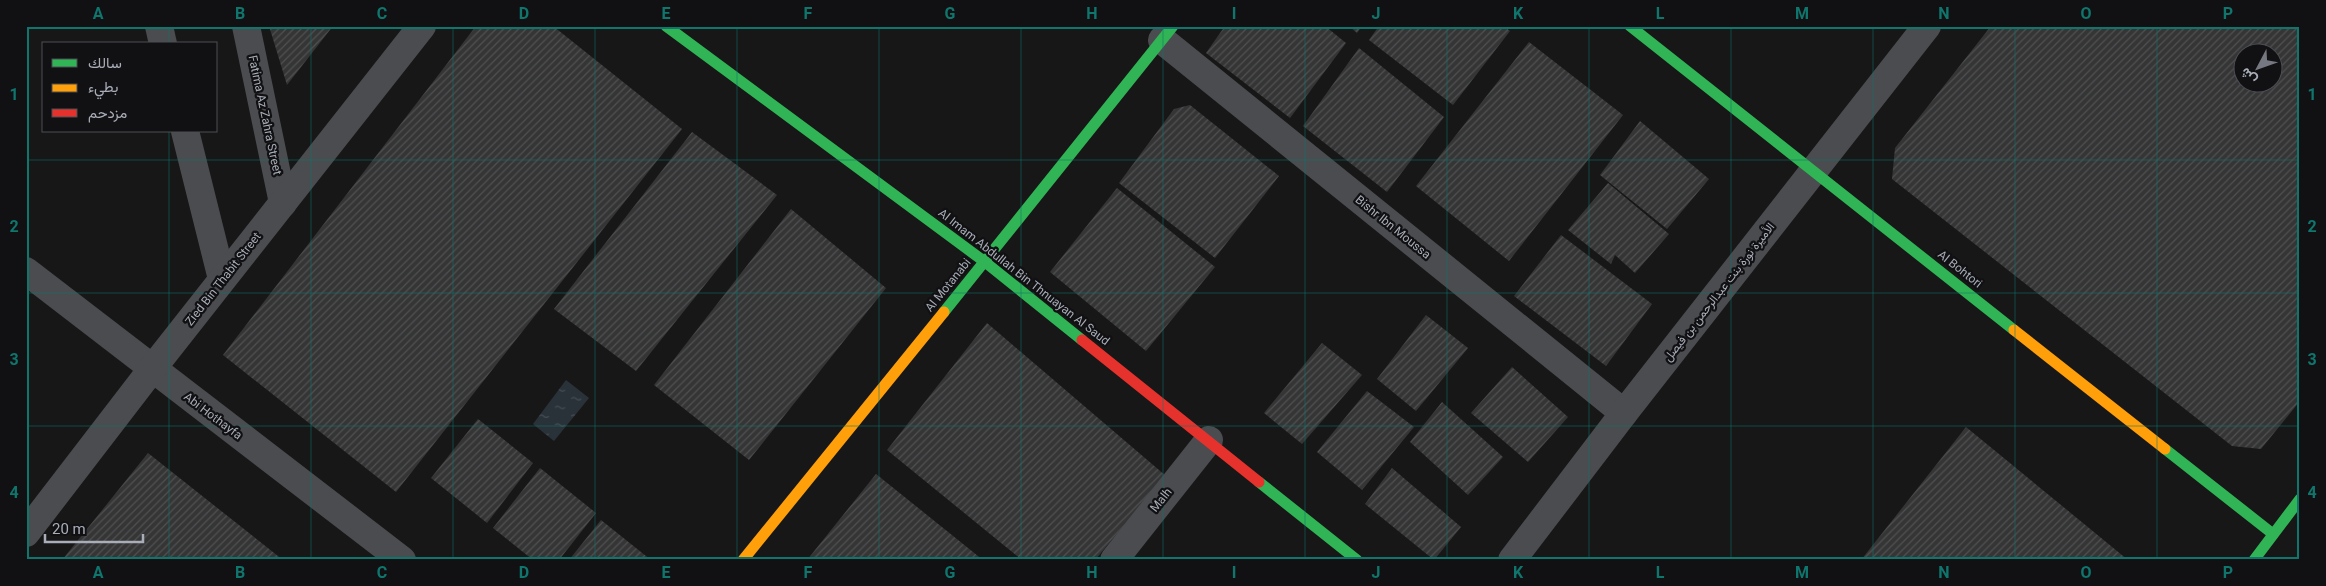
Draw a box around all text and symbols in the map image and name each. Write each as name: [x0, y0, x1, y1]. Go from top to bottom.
text: A: [93, 4, 104, 23]
text: B: [235, 4, 245, 23]
text: C: [377, 4, 387, 23]
text: D: [519, 4, 529, 23]
text: E: [662, 4, 671, 23]
text: F: [804, 4, 813, 23]
text: G: [945, 4, 956, 23]
text: H: [1086, 4, 1098, 23]
text: I: [1232, 4, 1236, 23]
text: J: [1372, 4, 1380, 23]
text: K: [1513, 4, 1524, 23]
text: L: [1656, 4, 1665, 23]
text: M: [1795, 4, 1809, 23]
text: N: [1938, 4, 1950, 23]
text: O: [2080, 4, 2092, 23]
text: P: [2223, 4, 2233, 23]
legend: [42, 42, 218, 132]
north arrow: [2234, 42, 2284, 92]
text: سالك: [88, 54, 122, 72]
street label: Fatima Az Zahra Street: [245, 54, 285, 176]
text: ش: [2237, 64, 2261, 88]
text: بطيء: [88, 78, 118, 100]
text: 1: [9, 85, 19, 104]
text: 1: [2307, 85, 2317, 104]
text: مزدحم: [88, 104, 127, 123]
street label: Bishr Ibn Moussa: [1353, 192, 1433, 262]
street label: Al Imam Abdullah Bin Thnuayan Al Saud: [936, 206, 1112, 348]
text: 2: [9, 217, 19, 236]
text: 2: [2307, 217, 2317, 236]
street label: الأميرة نورة بنت عبدالرحمن بن فيصل: [1661, 220, 1778, 365]
street label: Zied Bin Thabit Street: [182, 230, 264, 328]
street label: Al Bohtori: [1935, 247, 1985, 291]
street label: Al Motanabi: [922, 256, 974, 314]
text: 3: [9, 350, 19, 369]
text: 3: [2307, 350, 2317, 369]
street label: Abi Hothayfa: [181, 390, 245, 442]
text: 4: [9, 483, 19, 502]
text: 4: [2307, 483, 2317, 502]
street label: Malh: [1147, 485, 1175, 515]
scale bar: [45, 511, 142, 543]
text: 20 m: [52, 520, 86, 538]
text: A: [93, 563, 104, 582]
text: B: [235, 563, 245, 582]
text: C: [377, 563, 387, 582]
text: D: [519, 563, 529, 582]
text: E: [662, 563, 671, 582]
text: F: [804, 563, 813, 582]
text: G: [945, 563, 956, 582]
text: H: [1086, 563, 1098, 582]
text: I: [1232, 563, 1236, 582]
text: J: [1372, 563, 1380, 582]
text: K: [1513, 563, 1524, 582]
text: L: [1656, 563, 1665, 582]
text: M: [1795, 563, 1809, 582]
text: N: [1938, 563, 1950, 582]
text: O: [2080, 563, 2092, 582]
text: P: [2223, 563, 2233, 582]

